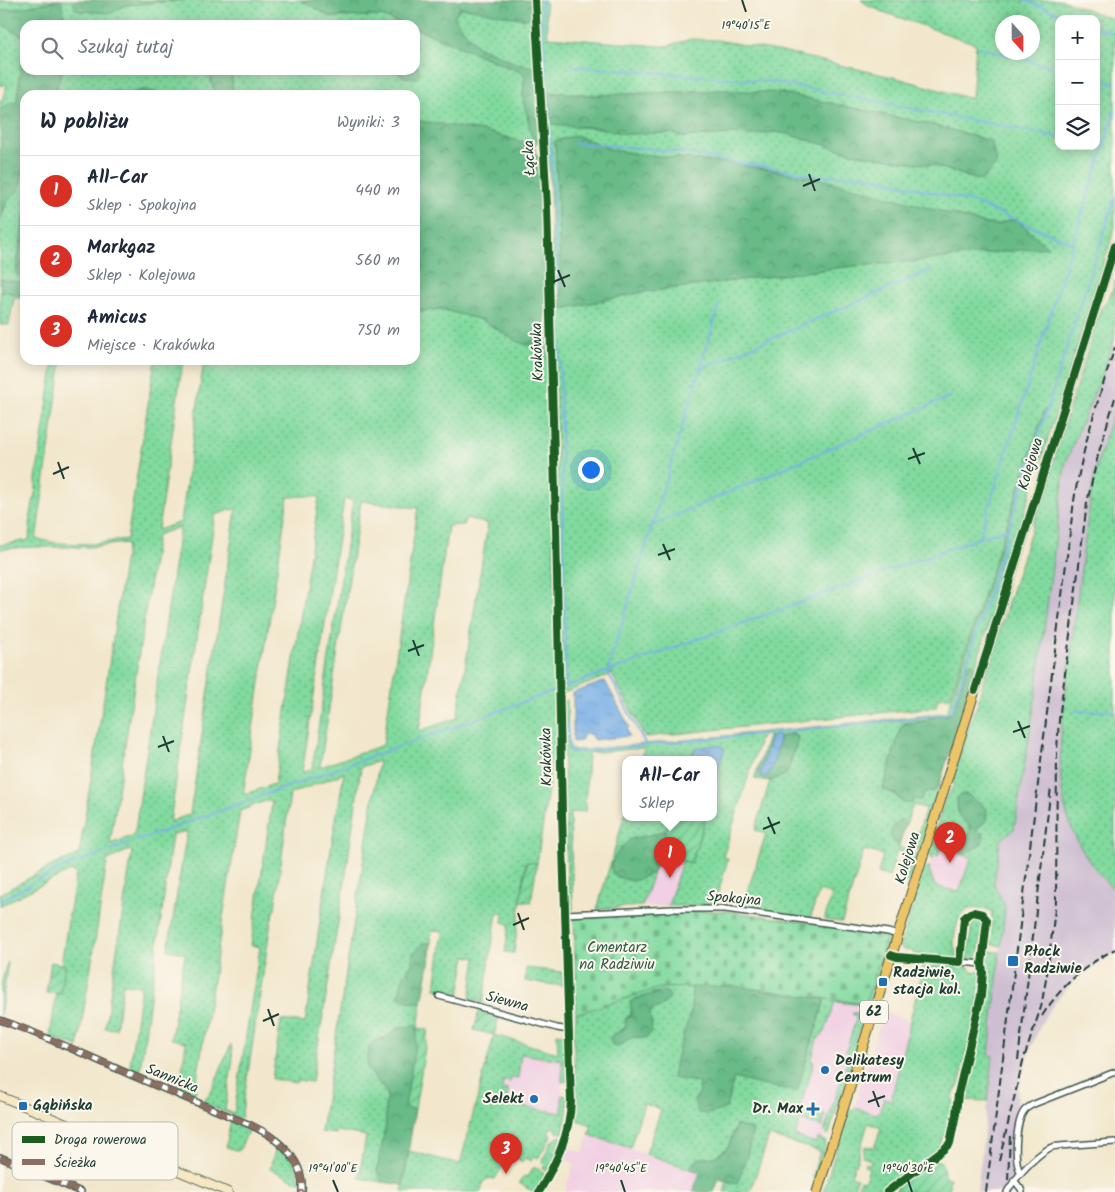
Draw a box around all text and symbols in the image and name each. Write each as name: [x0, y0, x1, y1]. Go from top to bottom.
north arrow: [995, 15, 1040, 60]
map controls: [1055, 15, 1100, 150]
button: +: [1055, 15, 1100, 60]
text: 19°40'15"E: [721, 16, 772, 35]
search box: [20, 20, 420, 75]
text: Szukaj tutaj: [78, 33, 173, 63]
icon: search: [38, 34, 66, 62]
button: −: [1055, 60, 1100, 105]
button: layers: [1055, 105, 1100, 150]
text: W pobliżu: [40, 106, 128, 139]
text: Wyniki: 3: [337, 110, 400, 135]
street label: Łącka: [517, 140, 543, 176]
text: All-Car: [87, 163, 147, 193]
text: 1: [54, 178, 58, 203]
text: 440 m: [355, 178, 400, 203]
text: Sklep · Spokojna: [87, 193, 197, 218]
text: Markgaz: [87, 233, 155, 263]
text: 2: [51, 248, 61, 273]
text: 560 m: [355, 248, 400, 273]
text: Sklep · Kolejowa: [87, 263, 196, 288]
text: Amicus: [87, 303, 147, 333]
text: 3: [52, 318, 60, 343]
text: 750 m: [357, 318, 400, 343]
street label: Krakówka: [525, 322, 551, 382]
text: Miejsce · Krakówka: [87, 333, 215, 358]
street label: Kolejowa: [1012, 435, 1050, 493]
your location: [578, 457, 604, 483]
street label: Krakówka: [534, 727, 560, 787]
popup: [622, 756, 717, 821]
text: All-Car: [639, 761, 700, 791]
text: Sklep: [639, 791, 674, 816]
pin: 2: [934, 822, 966, 863]
street label: Kolejowa: [889, 829, 927, 887]
pin: 1: [654, 837, 686, 878]
street label: Spokojna: [706, 885, 762, 913]
park label: Cmentarz na Radziwiu: [579, 936, 655, 977]
place label: Płock Radziwie: [1024, 940, 1082, 981]
marker: Płock Radziwie: [1006, 954, 1020, 968]
place label: Radziwie, stacja kol.: [893, 961, 961, 1002]
marker: Radziwie, stacja kol.: [877, 976, 889, 988]
street label: Siewna: [483, 985, 531, 1019]
road number: 62: [860, 1000, 888, 1024]
place label: Delikatesy Centrum: [835, 1049, 904, 1090]
street label: Sannicka: [142, 1058, 202, 1100]
marker: Delikatesy Centrum: [819, 1064, 831, 1076]
place label: Selekt: [483, 1087, 524, 1111]
marker: Selekt: [528, 1093, 540, 1105]
place label: Gąbińska: [33, 1094, 93, 1118]
place label: Dr. Max: [752, 1097, 804, 1121]
marker: Gąbińska: [17, 1100, 29, 1112]
marker: Dr. Max: [807, 1103, 819, 1115]
legend: [12, 1122, 178, 1180]
text: Droga rowerowa: [54, 1129, 147, 1151]
pin: 3: [490, 1133, 522, 1174]
text: Ścieżka: [54, 1152, 96, 1174]
text: 19°41'00"E: [309, 1159, 358, 1178]
text: 19°40'45"E: [595, 1159, 648, 1178]
text: 19°40'30"E: [882, 1159, 935, 1178]

